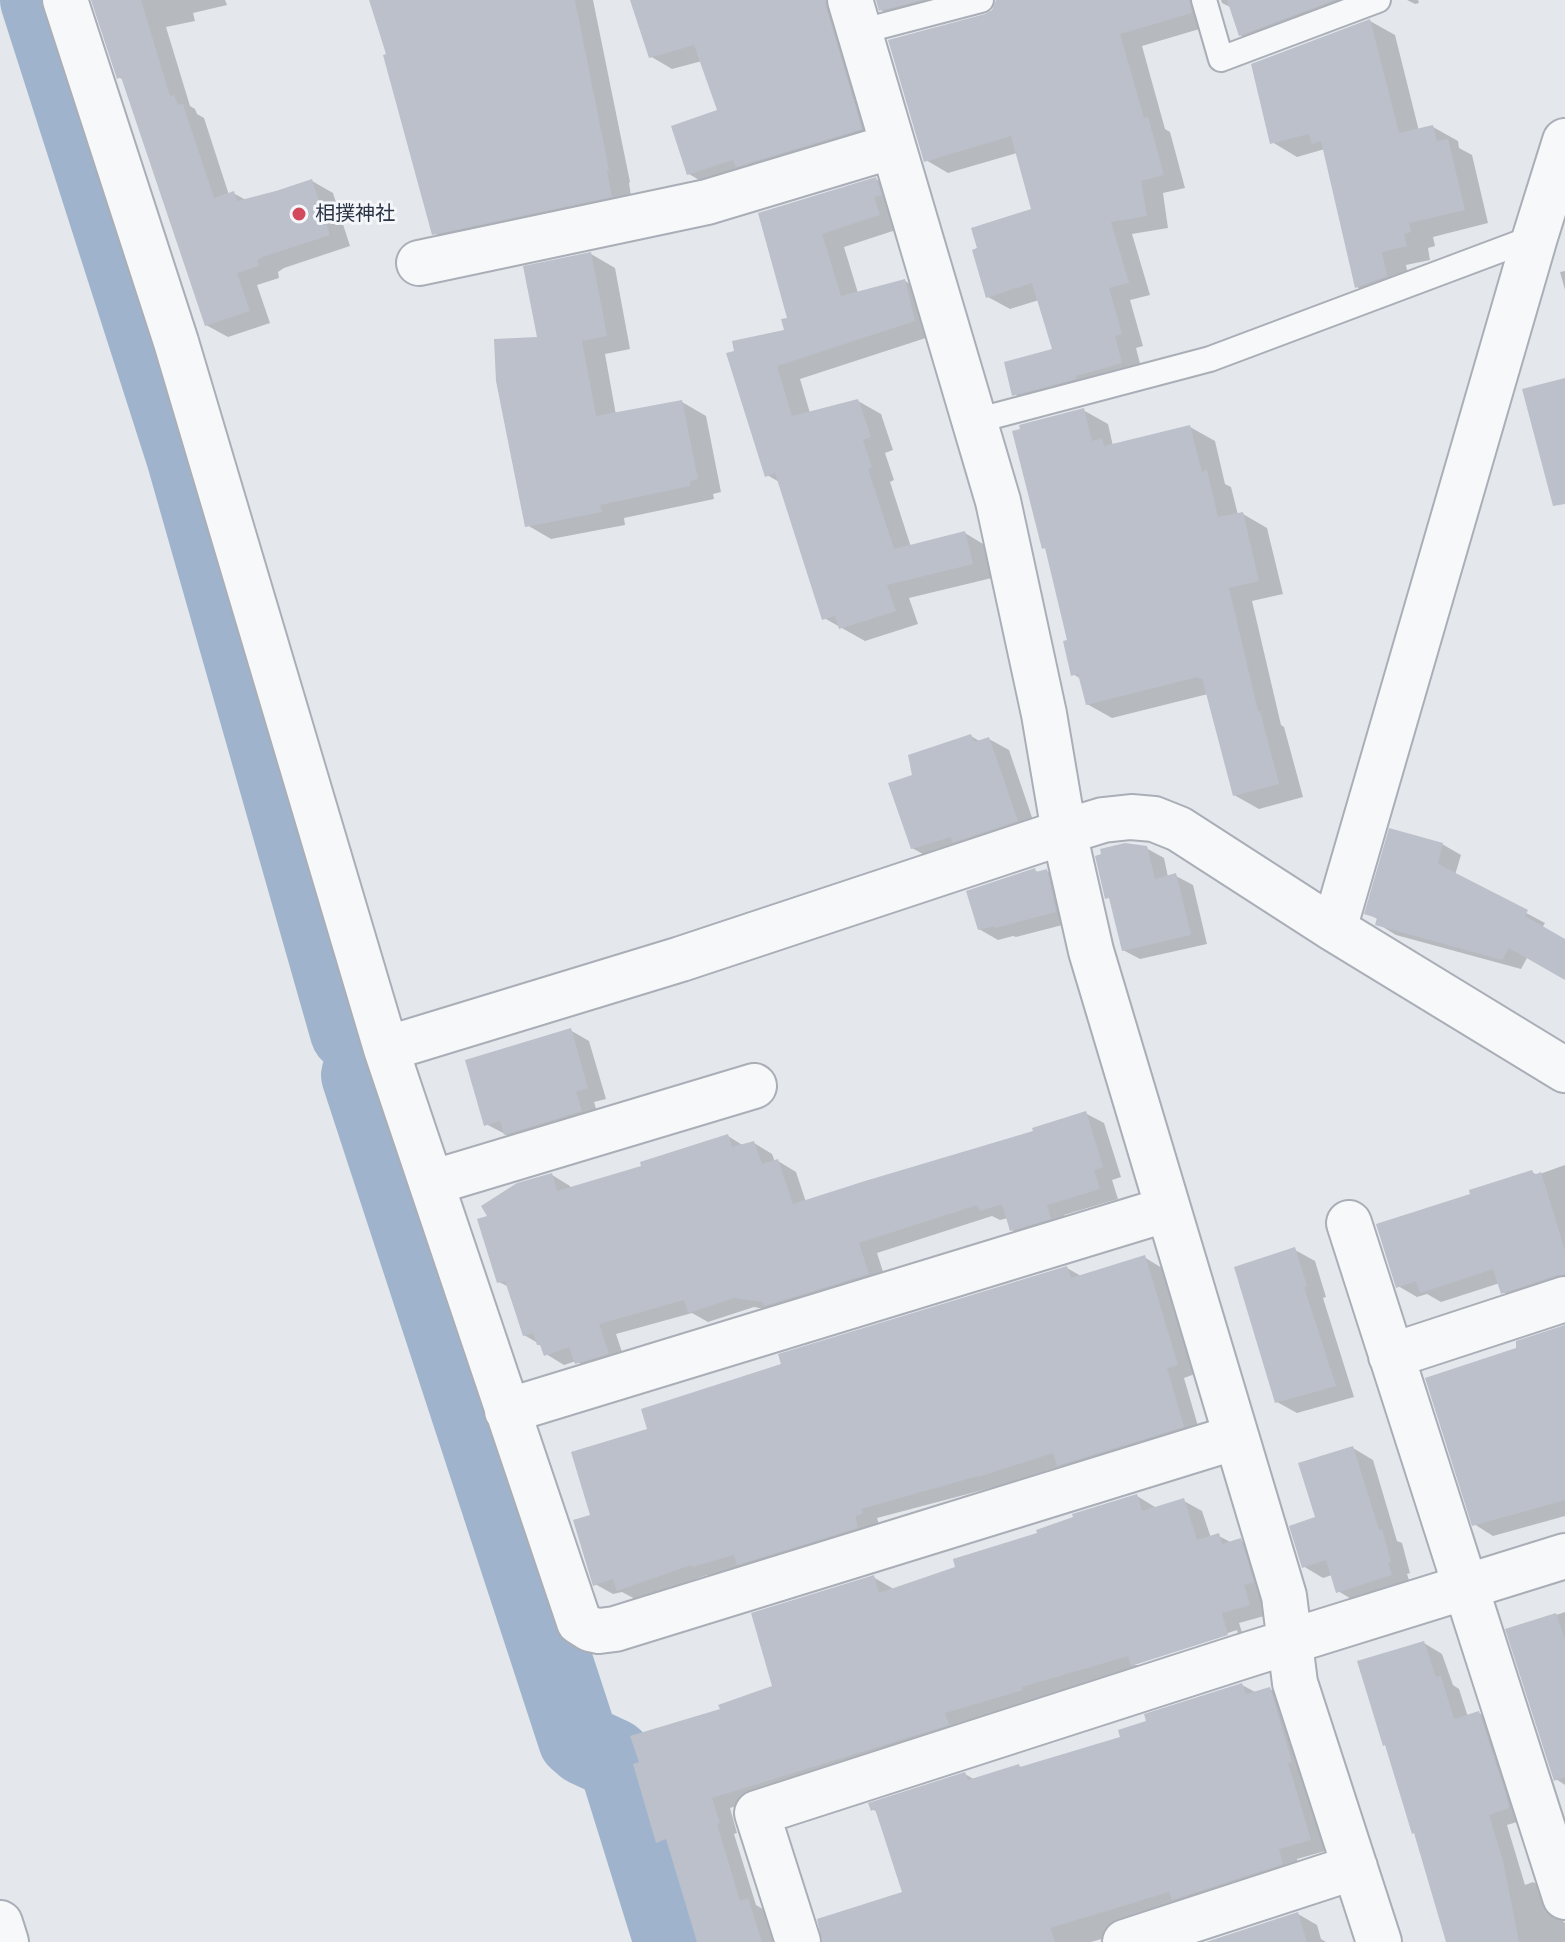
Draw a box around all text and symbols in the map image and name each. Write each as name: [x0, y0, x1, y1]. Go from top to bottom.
place label: 相撲神社: [315, 202, 395, 226]
marker: 相撲神社: [290, 205, 308, 223]

